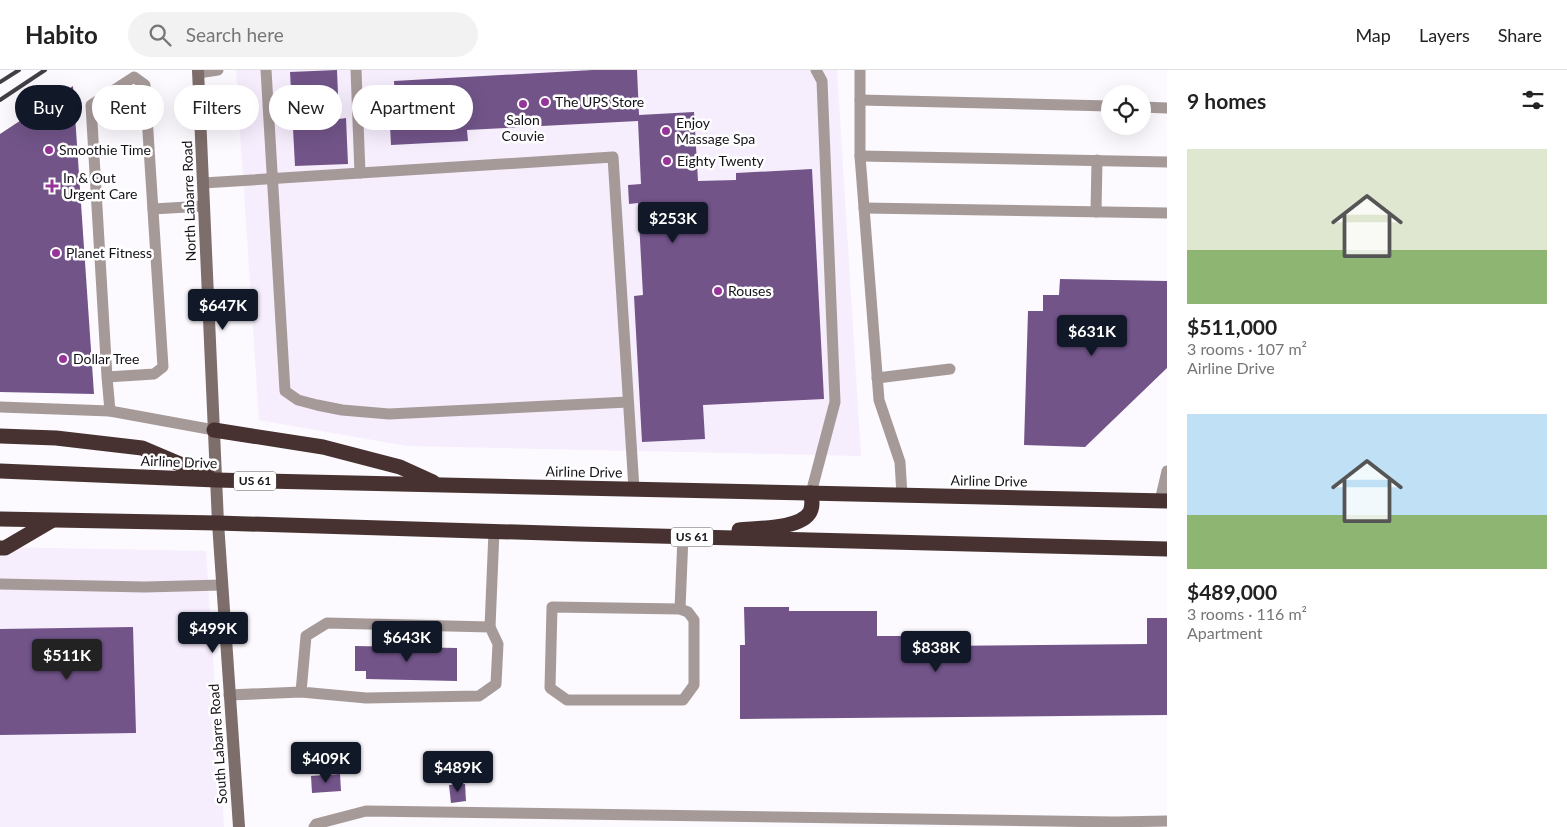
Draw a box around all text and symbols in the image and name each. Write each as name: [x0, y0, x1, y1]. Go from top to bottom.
search box: [128, 12, 478, 57]
text: Habito: [25, 20, 98, 49]
icon: search: [146, 21, 174, 49]
text: Search here: [186, 23, 284, 46]
text: Map: [1355, 24, 1391, 46]
text: Layers: [1419, 24, 1470, 46]
text: Share: [1498, 24, 1542, 46]
chip: Buy: [15, 85, 82, 130]
chip: Rent: [92, 85, 164, 130]
chip: Filters: [174, 85, 259, 130]
chip: New: [269, 85, 342, 130]
chip: Apartment: [352, 85, 473, 130]
map controls: [1101, 85, 1151, 135]
button: locate: [1101, 85, 1151, 135]
icon: filters: [1519, 86, 1547, 114]
text: 9 homes: [1187, 88, 1266, 113]
place label: The UPS Store: [555, 93, 644, 110]
marker: The UPS Store: [539, 96, 551, 108]
marker: Salon Couvie: [517, 98, 529, 110]
place label: Salon Couvie: [502, 111, 544, 144]
place label: Enjoy Massage Spa: [676, 114, 755, 147]
marker: Enjoy Massage Spa: [660, 125, 672, 137]
street label: North Labarre Road: [178, 140, 199, 262]
place label: Smoothie Time: [59, 141, 151, 158]
marker: Smoothie Time: [43, 144, 55, 156]
place label: Eighty Twenty: [677, 152, 765, 169]
marker: Eighty Twenty: [661, 155, 673, 167]
place label: In & Out Urgent Care: [63, 169, 137, 202]
marker: In & Out Urgent Care: [45, 179, 59, 193]
icon: home: [1322, 181, 1412, 271]
pin: $253K: [638, 202, 708, 244]
text: $253K: [649, 208, 697, 227]
place label: Planet Fitness: [66, 244, 152, 261]
marker: Planet Fitness: [50, 247, 62, 259]
place label: Rouses: [728, 282, 772, 299]
marker: Rouses: [712, 285, 724, 297]
pin: $647K: [188, 288, 258, 331]
text: $647K: [199, 295, 247, 314]
pin: $631K: [1057, 314, 1127, 357]
text: $511,000: [1187, 314, 1277, 339]
text: $631K: [1068, 321, 1116, 340]
text: 3 rooms · 107 m²: [1187, 339, 1307, 358]
place label: Dollar Tree: [73, 350, 139, 367]
marker: Dollar Tree: [57, 353, 69, 365]
text: Airline Drive: [1187, 358, 1275, 377]
icon: home: [1322, 446, 1412, 536]
street label: Airline Drive: [140, 452, 218, 471]
street label: Airline Drive: [545, 462, 623, 481]
street label: Airline Drive: [950, 471, 1028, 490]
road number: US 61: [234, 472, 276, 491]
road number: US 61: [671, 528, 713, 547]
text: $489,000: [1187, 579, 1277, 604]
text: 3 rooms · 116 m²: [1187, 604, 1307, 623]
pin: $499K: [178, 612, 248, 654]
text: $499K: [189, 618, 237, 637]
pin: $643K: [372, 620, 442, 663]
text: Apartment: [1187, 623, 1262, 642]
text: $643K: [383, 627, 431, 646]
pin: $838K: [901, 630, 971, 673]
text: $838K: [912, 637, 960, 656]
pin: $511K: [32, 638, 102, 681]
text: $511K: [43, 645, 91, 664]
street label: South Labarre Road: [205, 683, 230, 805]
pin: $409K: [291, 742, 361, 784]
text: $409K: [302, 748, 350, 767]
pin: $489K: [423, 750, 493, 793]
text: $489K: [434, 757, 482, 776]

